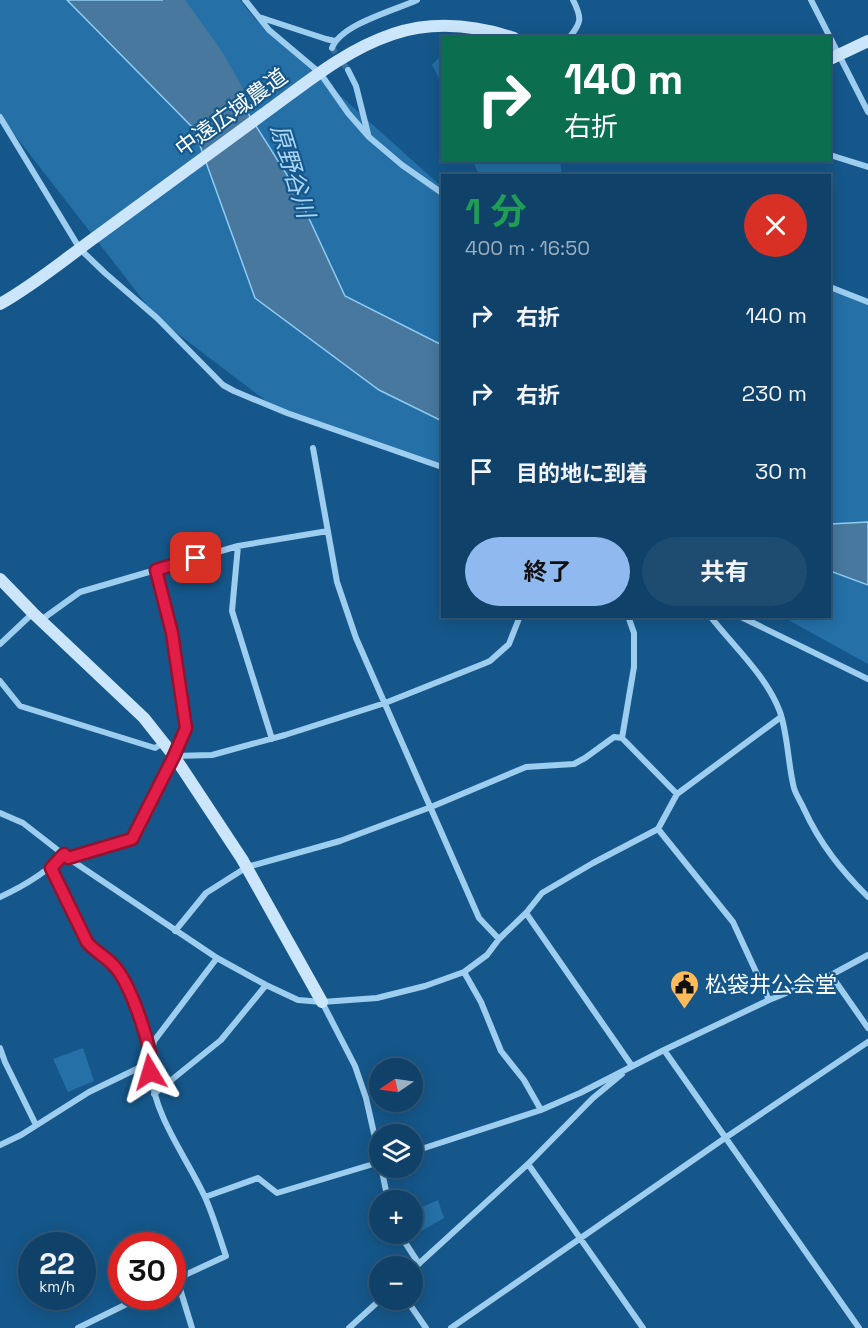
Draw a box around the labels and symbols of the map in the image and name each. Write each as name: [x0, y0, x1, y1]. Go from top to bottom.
street label: 中遠広域農道: [169, 62, 293, 162]
water label: 原野谷川: [264, 121, 323, 224]
pin: [170, 532, 221, 583]
public building icon: 松袋井公会堂: [668, 968, 700, 1010]
place label: 松袋井公会堂: [705, 970, 837, 998]
position arrow: [118, 1040, 182, 1104]
north arrow: [369, 1058, 423, 1112]
speed limit sign: 30: [108, 1232, 186, 1310]

